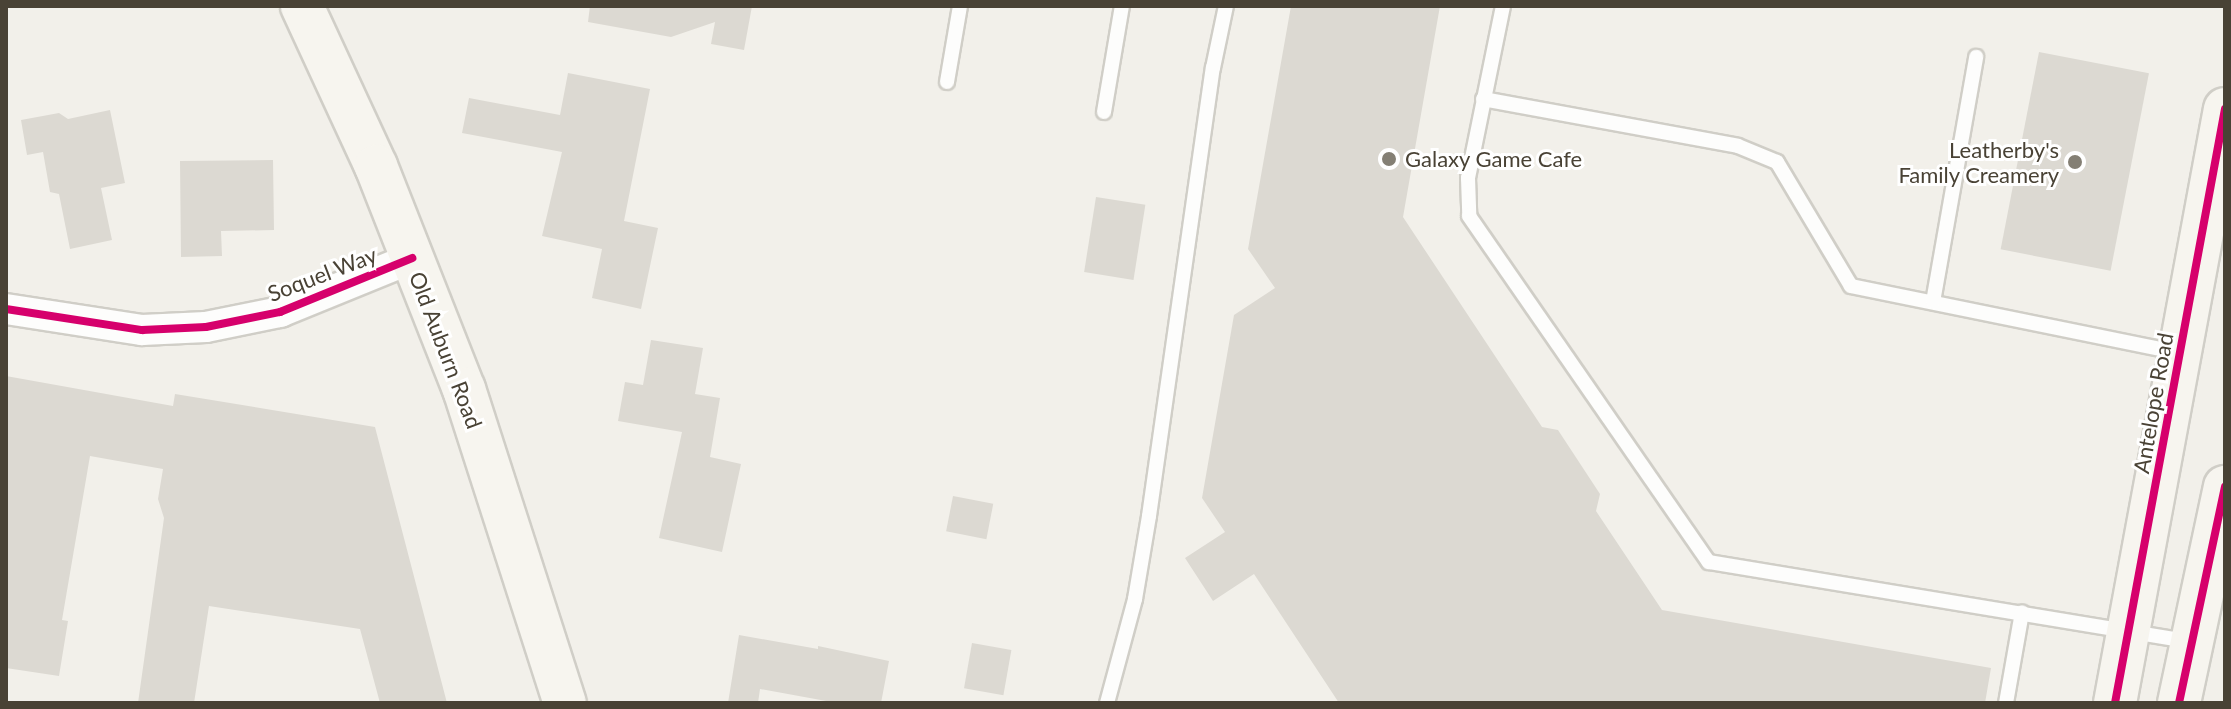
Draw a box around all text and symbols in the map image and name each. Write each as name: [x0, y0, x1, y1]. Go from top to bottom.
place label: Leatherby's Family Creamery: [1898, 136, 2059, 188]
place label: Galaxy Game Cafe: [1405, 146, 1583, 172]
marker: Galaxy Game Cafe: [1380, 150, 1398, 168]
marker: Leatherby's Family Creamery: [2066, 153, 2084, 171]
street label: Soquel Way: [264, 241, 380, 307]
street label: Old Auburn Road: [404, 267, 488, 433]
street label: Antelope Road: [2128, 331, 2178, 475]

